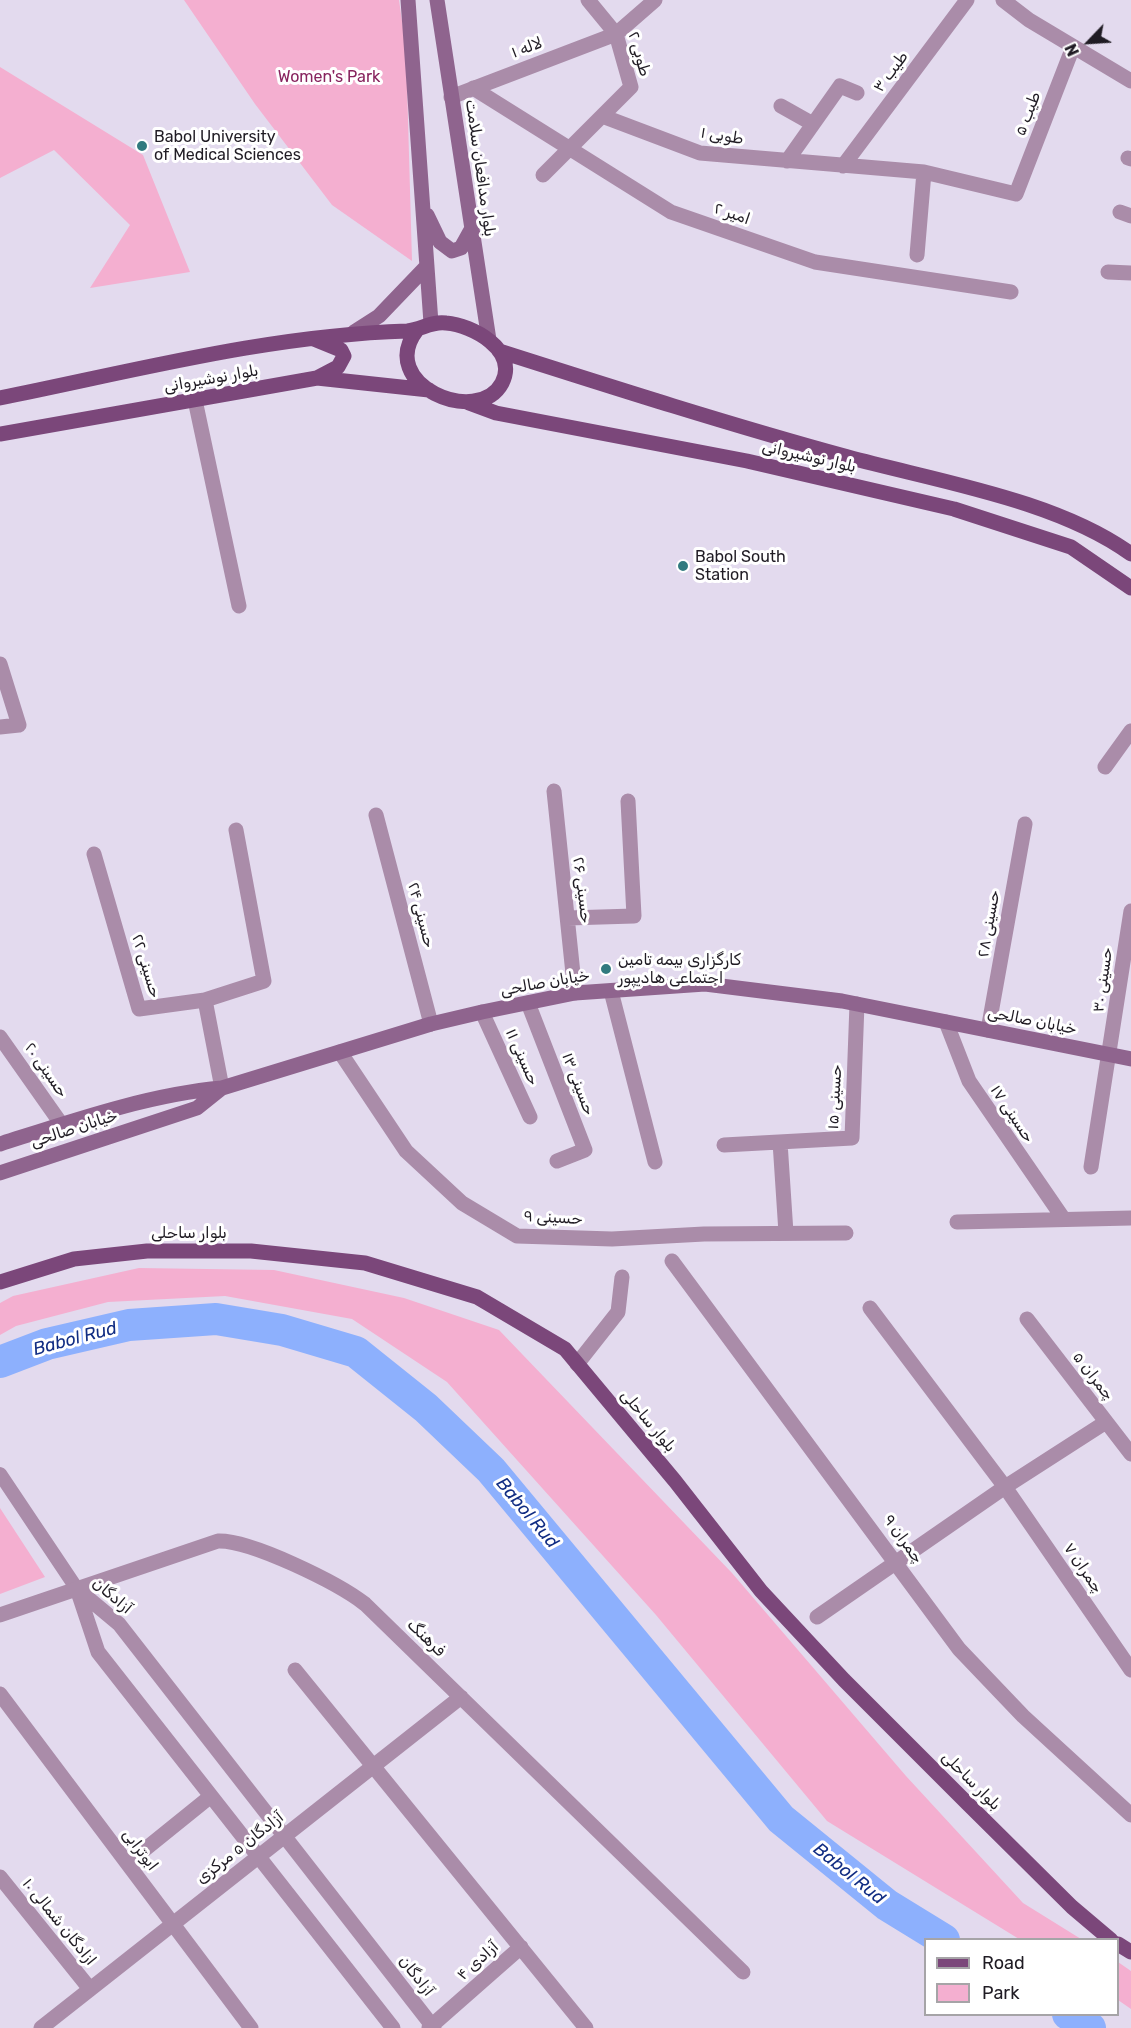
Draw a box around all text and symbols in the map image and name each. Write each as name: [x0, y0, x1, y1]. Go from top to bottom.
north arrow: [1059, 12, 1119, 72]
street label: طوبی ۲: [623, 29, 655, 79]
street label: لاله ۱: [509, 33, 545, 63]
text: N: [1061, 41, 1083, 59]
street label: طیب ۳: [869, 48, 913, 96]
park label: Women's Park: [278, 67, 380, 87]
street label: طیب ۵: [1011, 89, 1045, 139]
street label: بلوار مدافعان سلامت: [461, 98, 499, 238]
street label: طوبی ۱: [699, 123, 745, 149]
place label: Babol University of Medical Sciences: [154, 127, 301, 165]
marker: Babol University of Medical Sciences: [135, 139, 149, 153]
street label: امیر ۲: [711, 199, 753, 229]
street label: بلوار نوشیروانی: [162, 361, 260, 397]
street label: بلوار نوشیروانی: [760, 437, 858, 477]
place label: Babol South Station: [695, 547, 786, 585]
marker: Babol South Station: [676, 559, 690, 573]
street label: حسینی ۲۶: [568, 856, 596, 924]
street label: حسینی ۲۴: [403, 880, 439, 950]
street label: حسینی ۲۸: [974, 889, 1004, 959]
street label: حسینی ۲۲: [127, 932, 165, 1000]
street label: حسینی ۳۰: [1089, 946, 1117, 1014]
place label: کارگزاری بیمه تامین اجتماعی هادیپور: [618, 950, 741, 988]
marker: کارگزاری بیمه تامین اجتماعی هادیپور: [599, 962, 613, 976]
street label: خيابان صالحی: [499, 966, 591, 1000]
street label: خيابان صالحی: [986, 1003, 1078, 1039]
street label: حسینی ۱۱: [501, 1026, 543, 1088]
street label: حسینی ٢٠: [20, 1039, 72, 1101]
street label: حسینی ۱۳: [557, 1050, 599, 1118]
street label: حسینی ۱۵: [824, 1064, 846, 1130]
street label: حسینی ۱۷: [986, 1082, 1038, 1146]
street label: خيابان صالحی: [28, 1106, 120, 1152]
street label: حسینی ٩: [523, 1207, 583, 1229]
street label: بلوار ساحلی: [151, 1223, 227, 1243]
water label: Babol Rud: [31, 1317, 119, 1361]
street label: چمران ۵: [1068, 1348, 1118, 1404]
street label: بلوار ساحلی: [616, 1386, 680, 1456]
water label: Babol Rud: [491, 1473, 563, 1553]
street label: چمران ۹: [879, 1511, 927, 1567]
street label: چمران ۷: [1059, 1539, 1107, 1597]
street label: آزادگان: [88, 1574, 136, 1618]
street label: فرهنگ: [403, 1615, 449, 1661]
street label: بلوار ساحلی: [937, 1747, 1005, 1815]
street label: آزادگان ۵ مرکزی: [192, 1808, 288, 1888]
street label: ابوترابی: [118, 1825, 162, 1875]
water label: Babol Rud: [809, 1839, 889, 1909]
street label: ازادگان شمالی ۱۰: [18, 1874, 100, 1970]
street label: آزادی ۴: [453, 1937, 503, 1985]
legend: [924, 1938, 1119, 2016]
street label: آزادگان: [394, 1952, 438, 2000]
text: Road: [982, 1952, 1025, 1974]
text: Park: [982, 1982, 1019, 2004]

